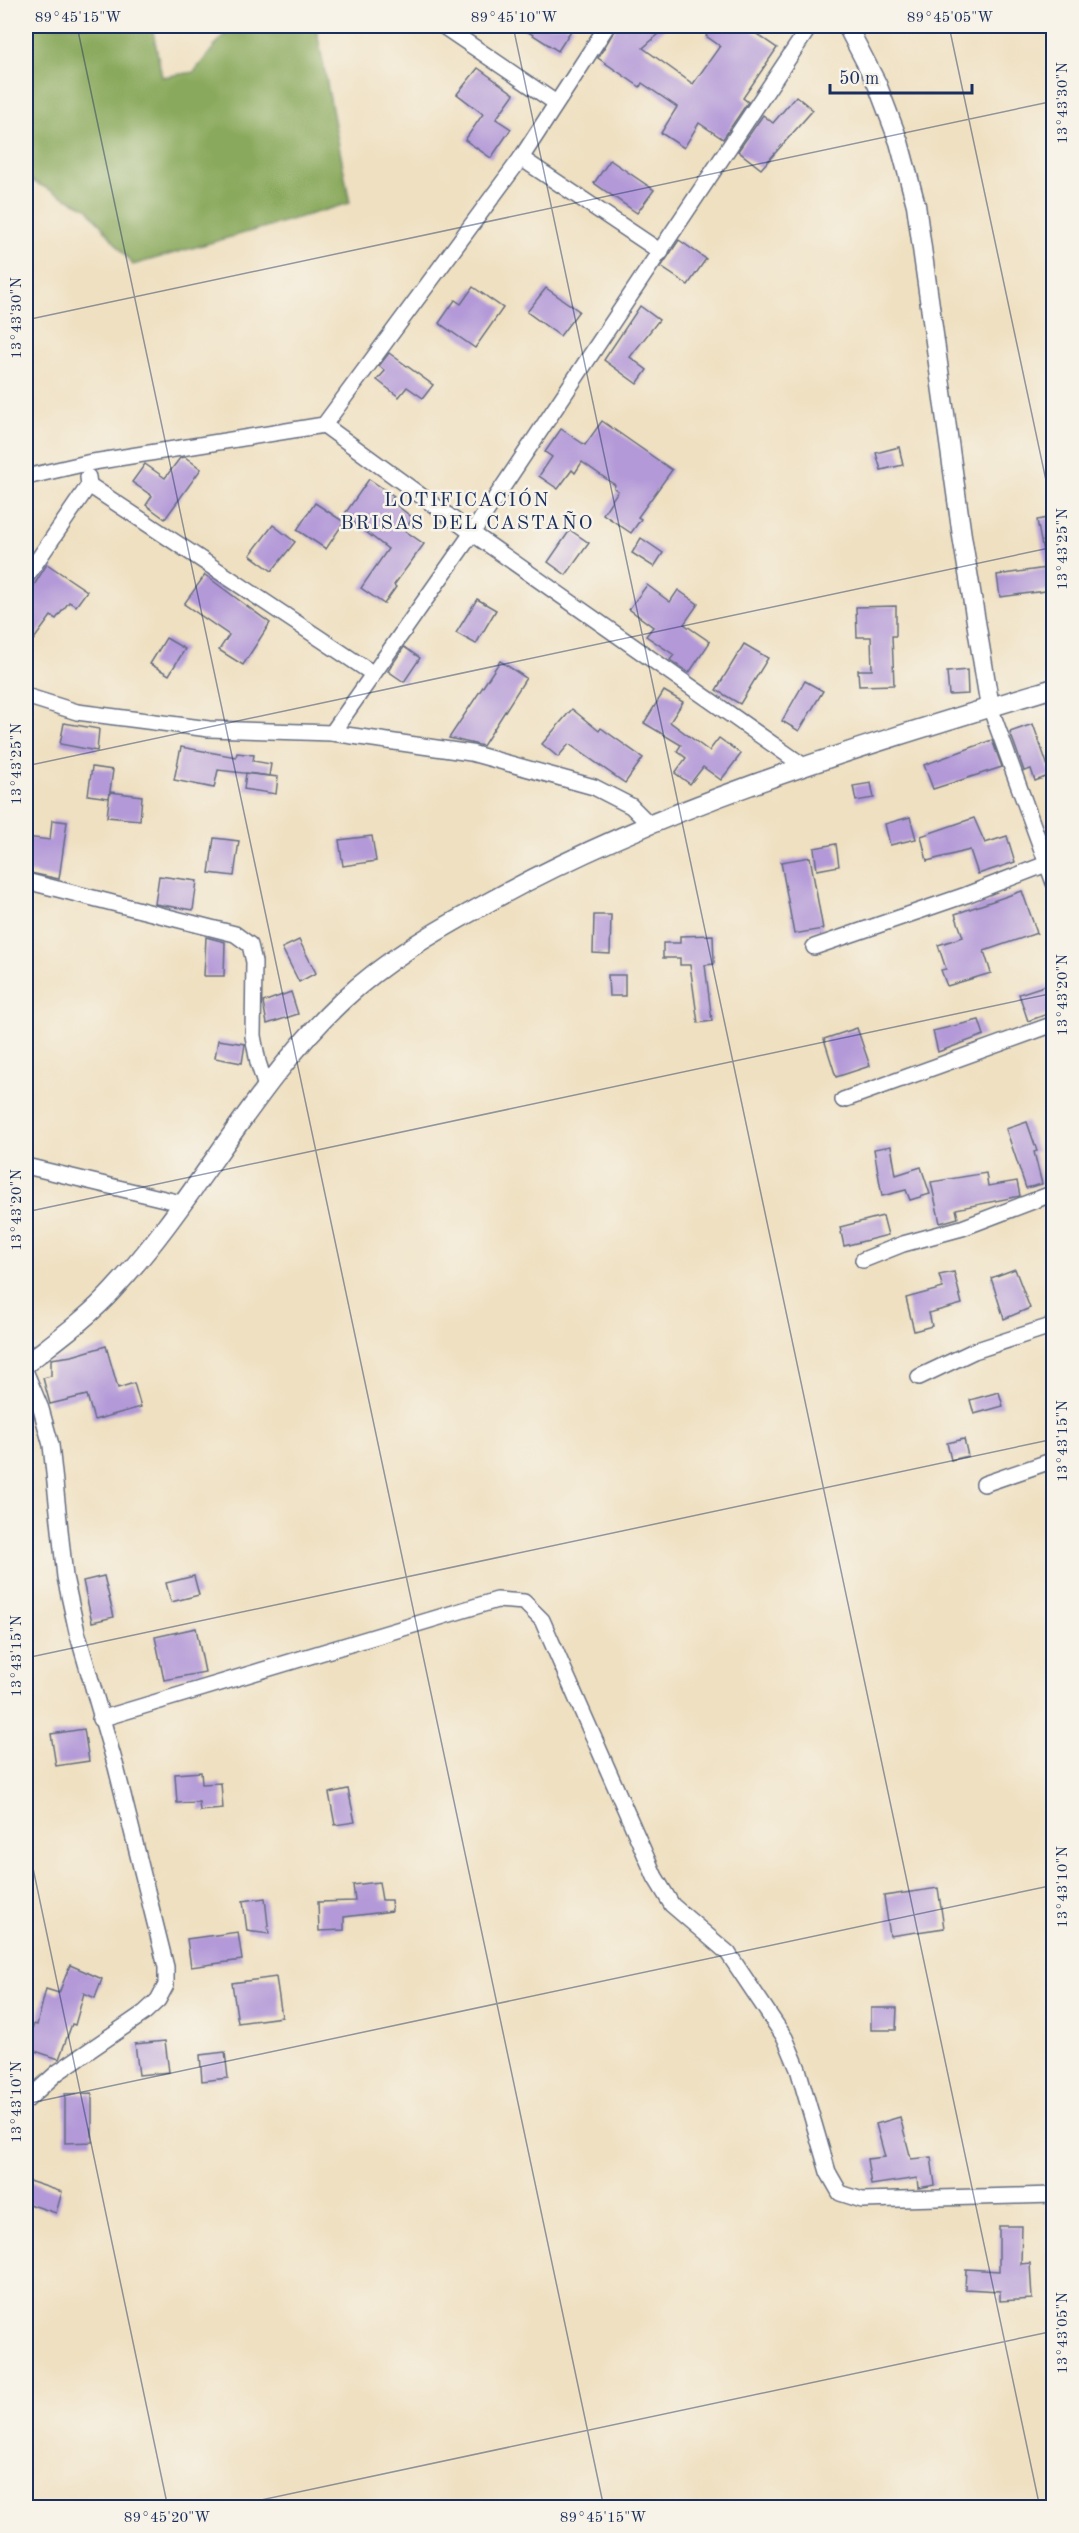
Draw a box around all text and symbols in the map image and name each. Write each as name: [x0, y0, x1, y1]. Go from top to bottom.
text: 89°45'15"W: [35, 11, 121, 26]
text: 89°45'10"W: [471, 11, 557, 26]
text: 89°45'05"W: [907, 11, 993, 26]
scale bar: [830, 57, 972, 95]
text: 13°43'30"N: [1056, 62, 1071, 144]
text: 50 m: [839, 70, 879, 88]
text: 13°43'30"N: [10, 277, 25, 359]
district label: LOTIFICACIÓN BRISAS DEL CASTAÑO: [340, 487, 594, 534]
text: 13°43'25"N: [1056, 508, 1071, 590]
text: 13°43'25"N: [10, 723, 25, 805]
text: 13°43'20"N: [1056, 954, 1071, 1036]
text: 13°43'20"N: [10, 1169, 25, 1251]
text: 13°43'15"N: [1056, 1400, 1071, 1482]
text: 13°43'15"N: [10, 1615, 25, 1697]
text: 13°43'10"N: [1056, 1846, 1071, 1928]
text: 13°43'10"N: [10, 2061, 25, 2143]
text: 13°43'05"N: [1056, 2292, 1071, 2374]
text: 89°45'20"W: [124, 2511, 210, 2526]
text: 89°45'15"W: [560, 2511, 646, 2526]

